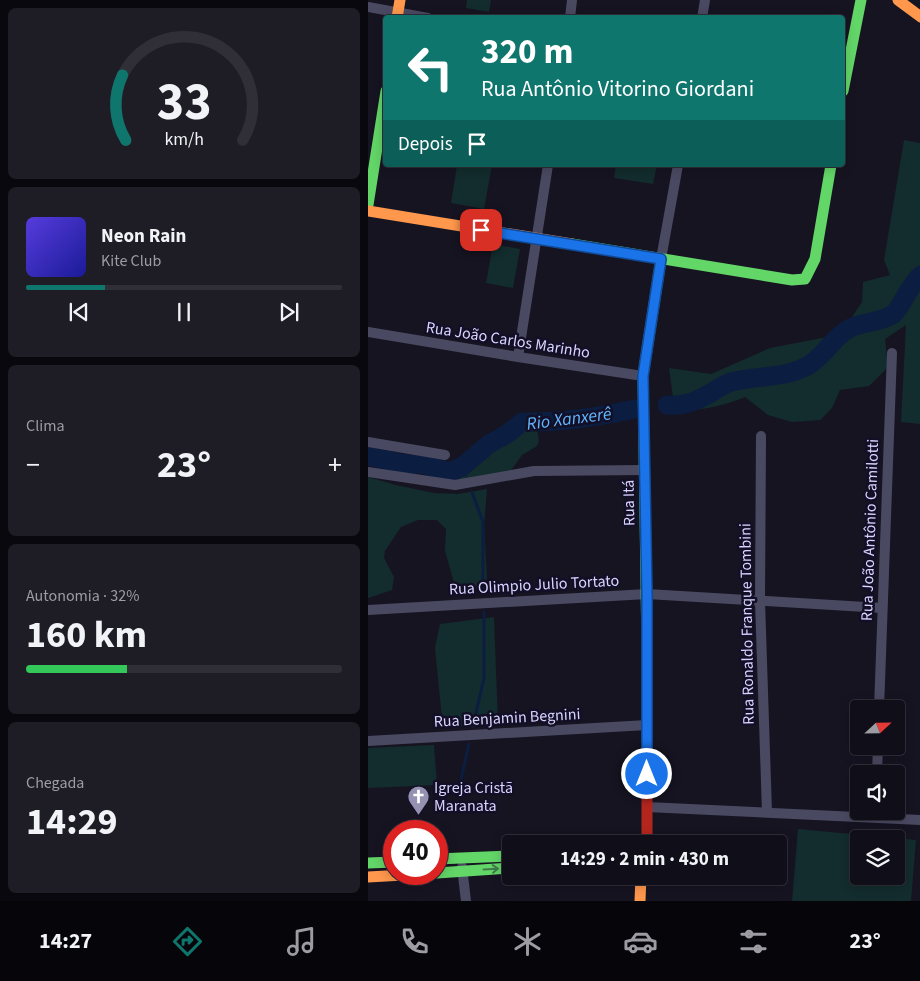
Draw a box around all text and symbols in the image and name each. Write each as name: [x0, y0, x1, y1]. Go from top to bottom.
text: 320 m: [481, 27, 573, 77]
icon: left: [398, 35, 463, 100]
text: 33: [157, 66, 211, 140]
text: Rua Antônio Vitorino Giordani: [481, 73, 754, 105]
text: km/h: [164, 127, 204, 152]
icon: arrive: [463, 130, 491, 158]
text: Depois: [398, 131, 453, 158]
pin: [460, 209, 502, 251]
icon: arrive: [467, 216, 495, 244]
text: Neon Rain: [101, 223, 186, 250]
text: Kite Club: [101, 250, 161, 272]
icon: previous: [65, 298, 93, 326]
icon: pause: [170, 298, 198, 326]
icon: next: [275, 298, 303, 326]
street label: Rua João Carlos Marinho: [424, 316, 592, 364]
water label: Rio Xanxerê: [525, 401, 613, 437]
text: Clima: [26, 415, 64, 437]
text: 23°: [157, 438, 211, 492]
street label: Rua João Antônio Camilotti: [856, 439, 884, 621]
text: −: [26, 445, 40, 485]
text: +: [328, 445, 342, 485]
street label: Rua Itá: [618, 480, 640, 526]
street label: Rua Ronaldo Franque Tombini: [734, 523, 760, 725]
street label: Rua Olimpio Julio Tortato: [448, 570, 620, 600]
text: Autonomia · 32%: [26, 585, 139, 607]
text: 160 km: [26, 608, 147, 662]
north arrow: [850, 700, 906, 755]
map controls: [850, 700, 905, 885]
street label: Rua Benjamin Begnini: [433, 703, 581, 733]
position arrow: [620, 747, 672, 799]
button: sound: [850, 765, 905, 820]
text: Chegada: [26, 772, 84, 794]
place label: Igreja Cristã Maranata: [434, 777, 513, 817]
church icon: Igreja Cristã Maranata: [406, 785, 430, 816]
text: 14:29: [26, 795, 118, 849]
speed limit sign: 40: [383, 820, 448, 885]
button: layers: [850, 830, 905, 885]
text: 14:29 · 2 min · 430 m: [560, 846, 729, 873]
one-way arrow: [483, 865, 499, 874]
icon: directions: [170, 924, 205, 959]
icon: music: [284, 924, 319, 959]
icon: phone: [397, 924, 432, 959]
icon: climate: [510, 924, 545, 959]
icon: car: [623, 924, 658, 959]
icon: filters: [736, 924, 771, 959]
text: 14:27: [39, 925, 92, 957]
text: 23°: [850, 925, 881, 957]

